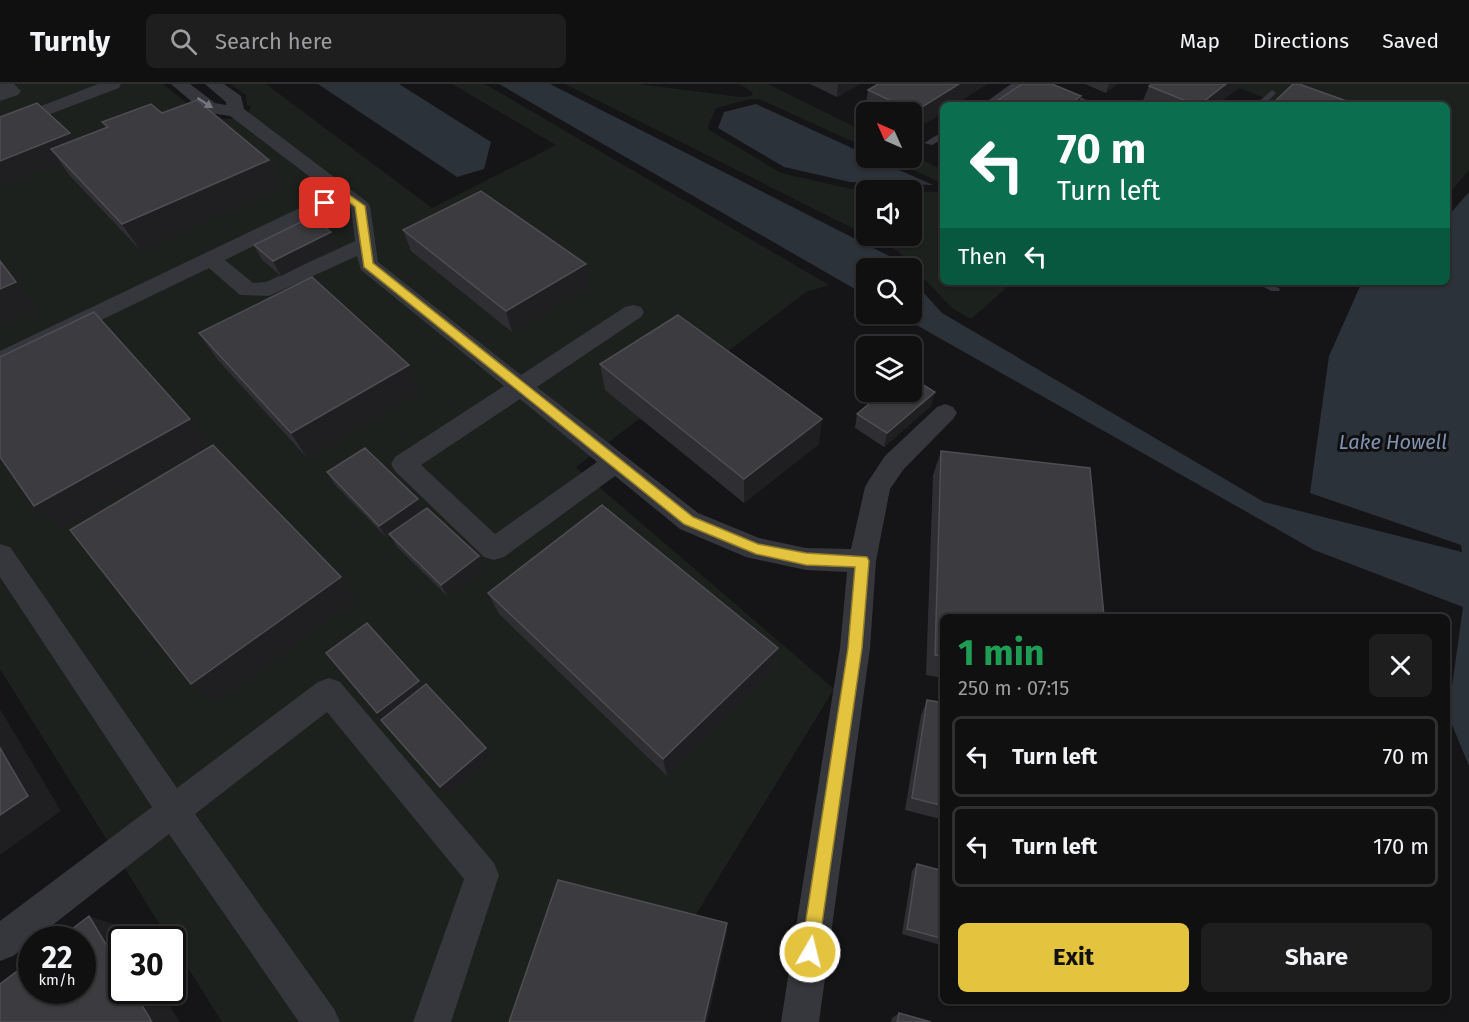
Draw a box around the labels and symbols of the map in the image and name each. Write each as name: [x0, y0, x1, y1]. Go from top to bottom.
one-way arrow: [196, 97, 213, 108]
north arrow: [856, 102, 922, 168]
pin: [299, 177, 350, 228]
water label: Lake Howell: [1339, 430, 1447, 454]
position arrow: [778, 920, 842, 984]
speed limit sign: 30: [108, 926, 186, 1004]

